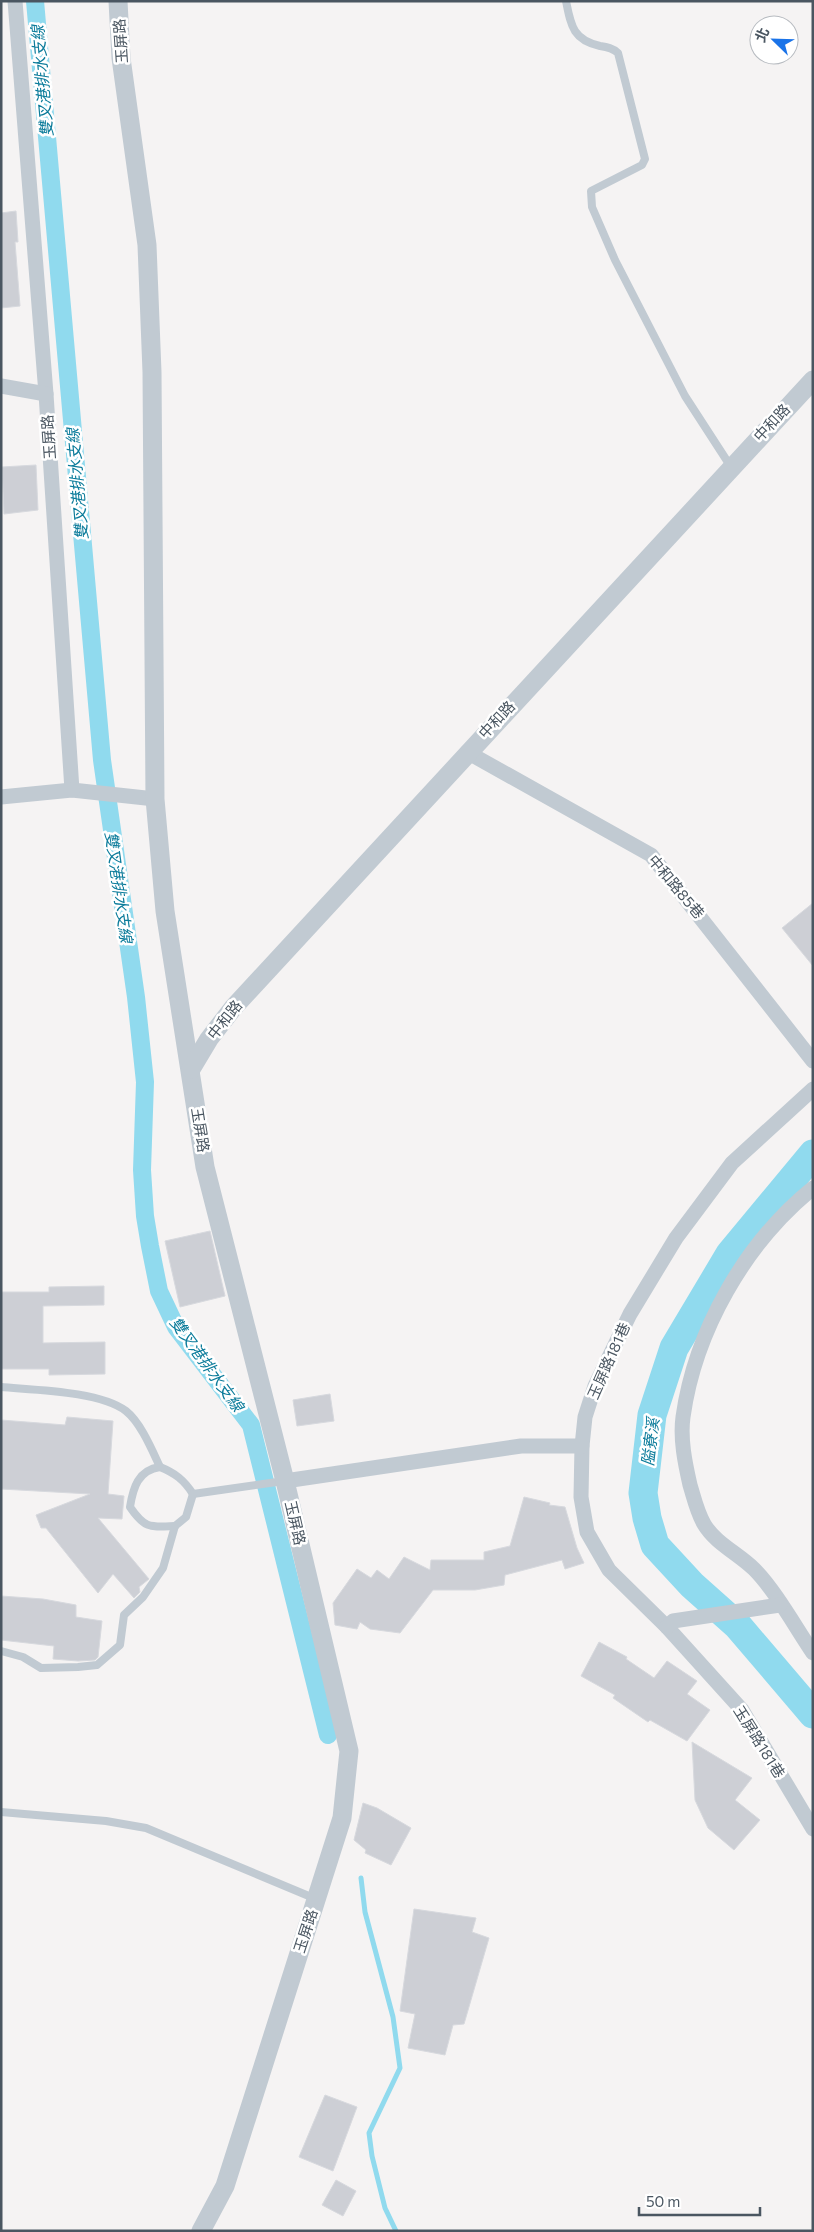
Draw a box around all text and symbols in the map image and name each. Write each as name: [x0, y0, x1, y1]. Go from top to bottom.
north arrow: [749, 15, 799, 65]
street label: 玉屏路: [109, 18, 131, 64]
water label: 雙叉港排水支線: [27, 22, 56, 138]
text: 北: [751, 25, 772, 44]
street label: 中和路: [749, 400, 793, 445]
street label: 玉屏路: [37, 414, 59, 460]
water label: 雙叉港排水支線: [62, 425, 91, 541]
street label: 中和路: [474, 697, 518, 742]
water label: 雙叉港排水支線: [102, 830, 137, 946]
street label: 中和路85巷: [645, 851, 709, 922]
street label: 中和路: [203, 996, 245, 1043]
street label: 玉屏路: [189, 1106, 213, 1153]
water label: 雙叉港排水支線: [167, 1313, 249, 1416]
street label: 玉屏路181巷: [583, 1320, 633, 1402]
water label: 隘寮溪: [637, 1415, 662, 1467]
street label: 玉屏路: [282, 1499, 310, 1547]
street label: 玉屏路181巷: [731, 1702, 789, 1781]
street label: 玉屏路: [290, 1907, 321, 1955]
scale bar: [639, 2184, 760, 2216]
text: 50 m: [646, 2192, 680, 2210]

